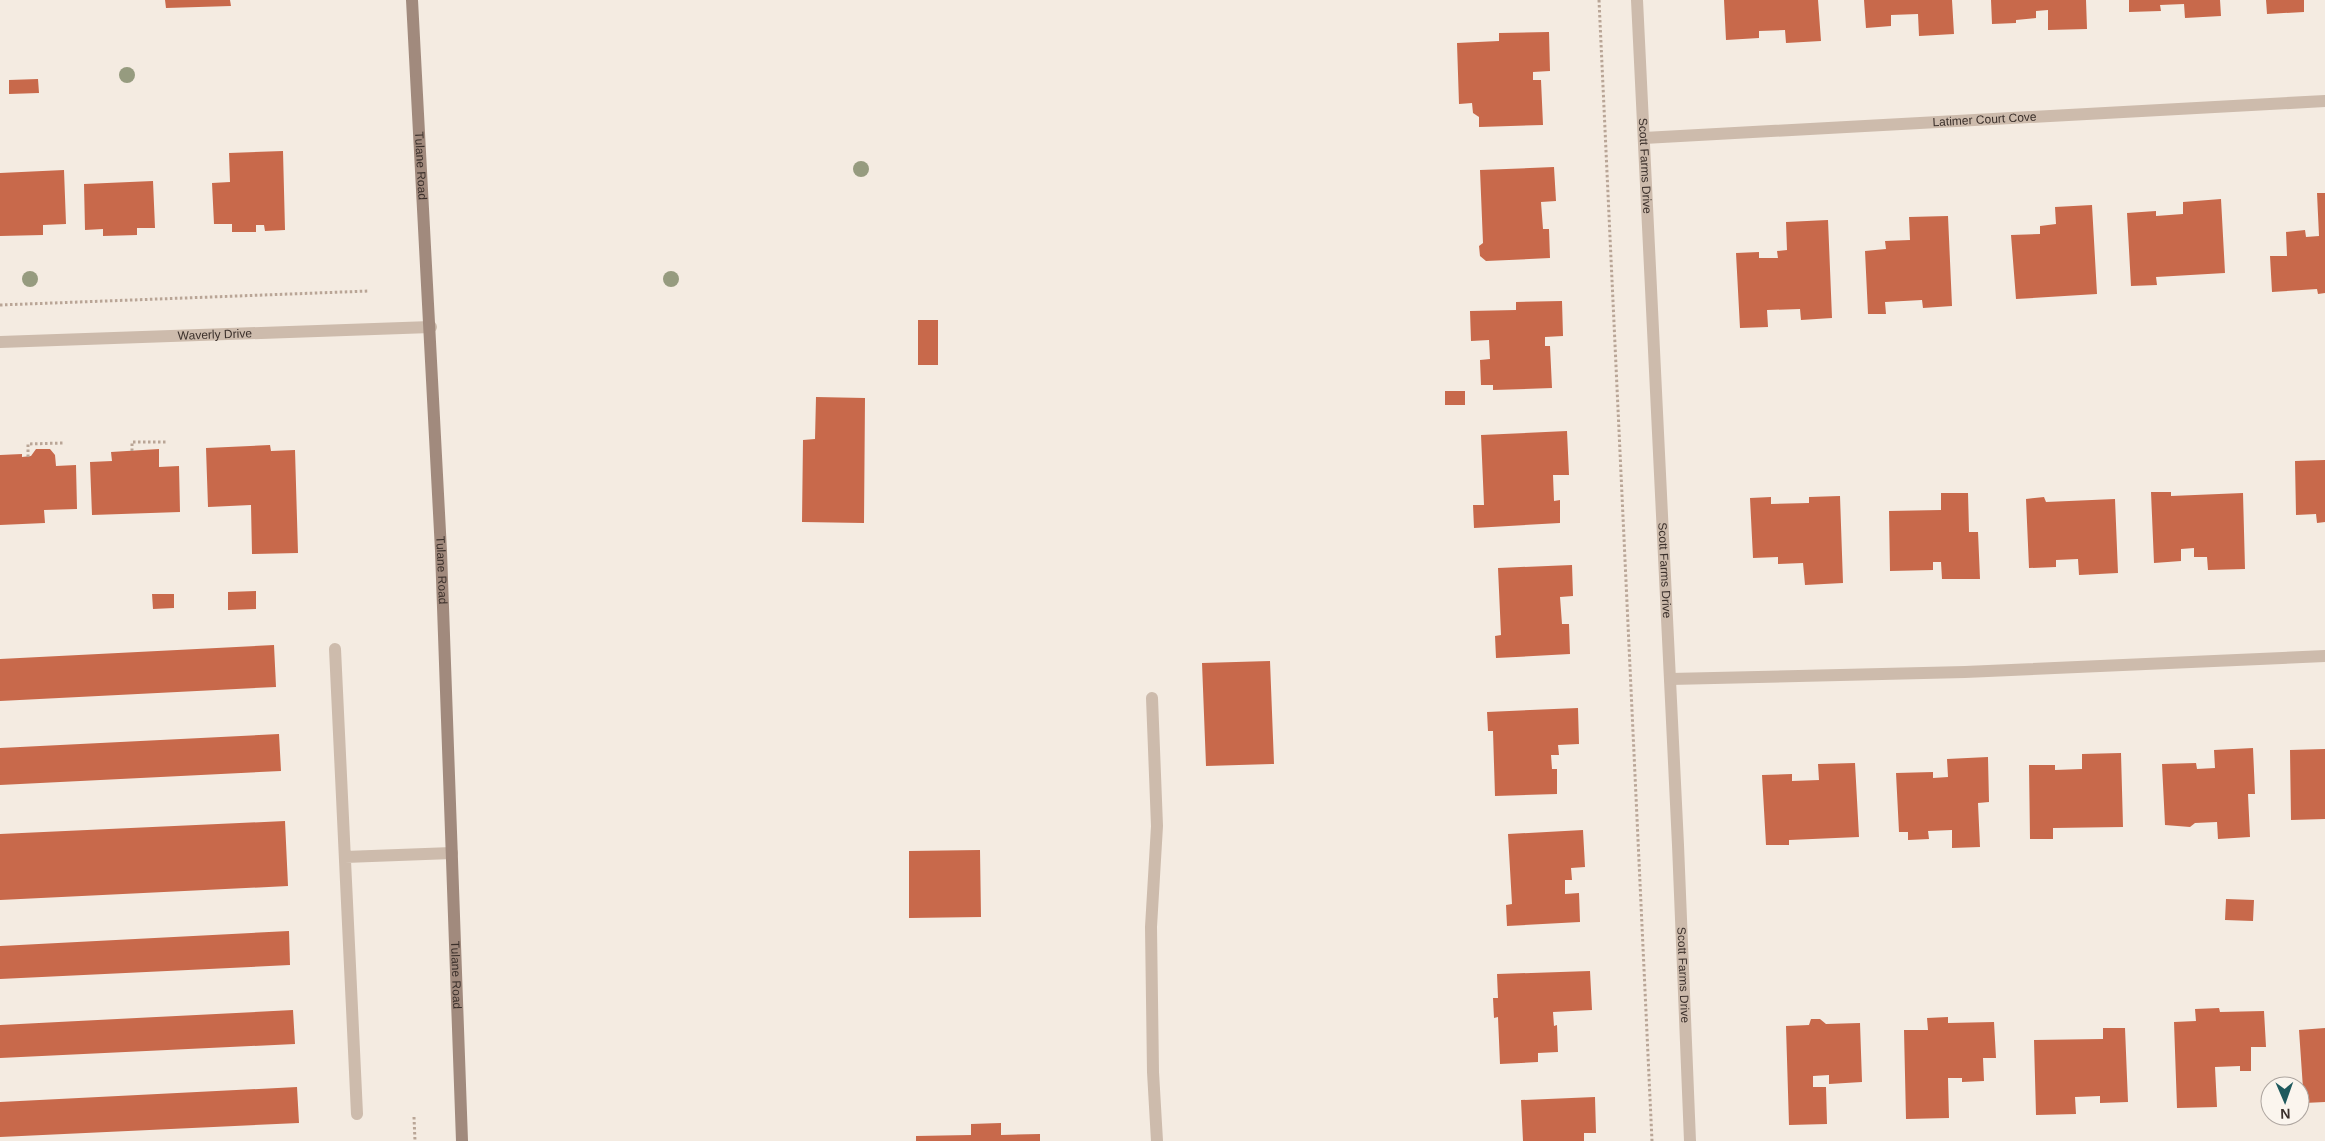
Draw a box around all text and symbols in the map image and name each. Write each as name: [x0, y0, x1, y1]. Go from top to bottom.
street label: Latimer Court Cove: [1932, 110, 2037, 129]
street label: Scott Farms Drive: [1636, 117, 1654, 214]
street label: Tulane Road: [412, 131, 430, 200]
street label: Waverly Drive: [177, 326, 253, 343]
street label: Scott Farms Drive: [1655, 522, 1674, 619]
street label: Tulane Road: [433, 536, 450, 605]
street label: Scott Farms Drive: [1674, 927, 1692, 1024]
street label: Tulane Road: [448, 941, 464, 1009]
north arrow: [2260, 1076, 2310, 1126]
text: N: [2280, 1106, 2291, 1122]

